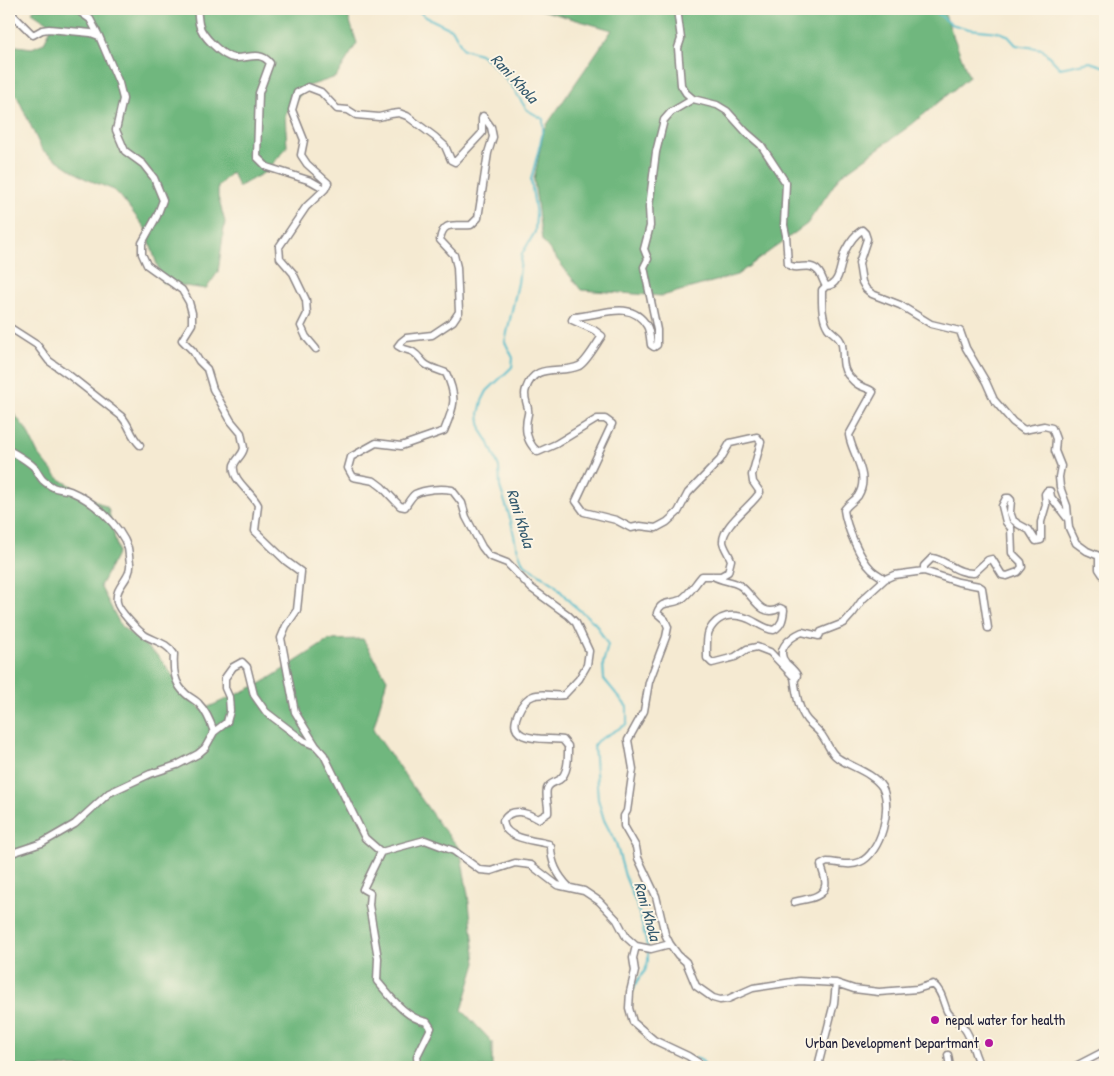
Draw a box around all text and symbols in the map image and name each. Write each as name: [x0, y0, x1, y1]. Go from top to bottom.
water label: Rani Khola: [486, 49, 545, 109]
water label: Rani Khola: [502, 486, 541, 552]
water label: Rani Khola: [629, 879, 667, 945]
place label: nepal water for health: [945, 1009, 1065, 1030]
marker: nepal water for health: [929, 1014, 941, 1026]
place label: Urban Development Departmant: [805, 1032, 980, 1053]
marker: Urban Development Departmant: [983, 1037, 995, 1049]

